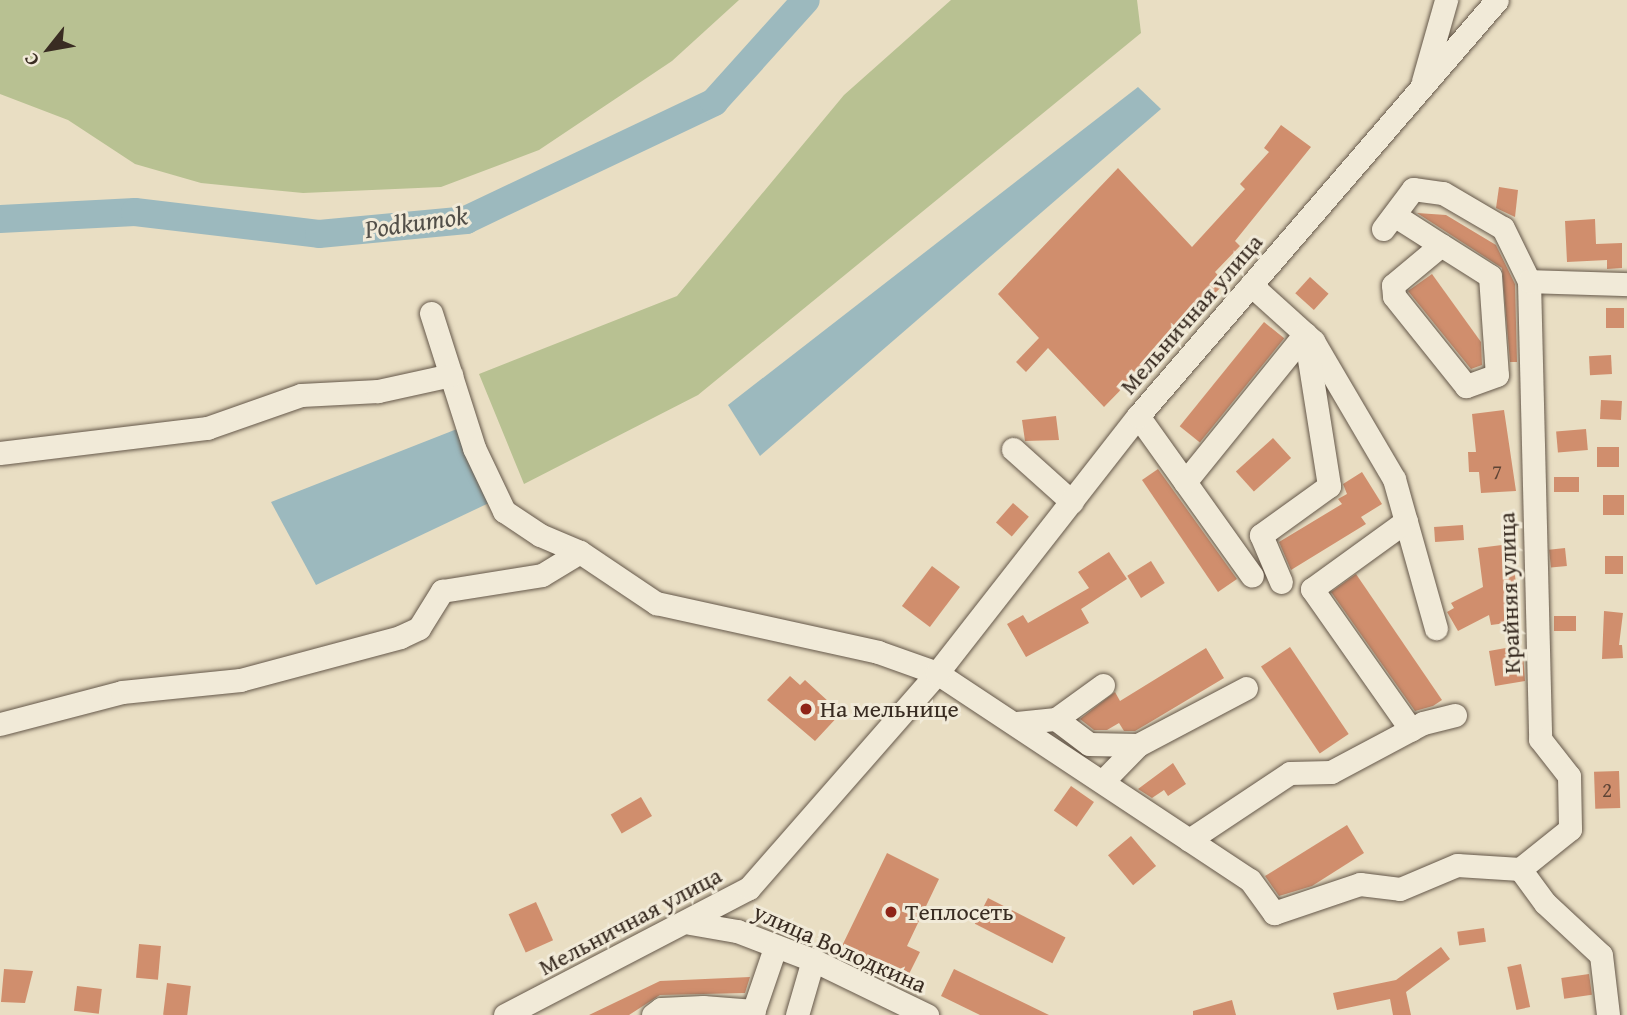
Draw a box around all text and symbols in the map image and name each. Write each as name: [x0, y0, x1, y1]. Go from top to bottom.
north arrow: [14, 14, 84, 84]
text: С: [16, 48, 46, 72]
water label: Podkumok: [363, 199, 469, 245]
street label: Мельничная улица: [1113, 228, 1269, 400]
house number: 7: [1492, 459, 1502, 485]
street label: Крайняя улица: [1492, 512, 1526, 674]
place label: На мельнице: [820, 695, 959, 723]
marker: На мельнице: [798, 701, 814, 717]
house number: 2: [1602, 777, 1612, 803]
street label: Мельничная улица: [534, 861, 726, 981]
street label: улица Володкина: [749, 897, 931, 999]
place label: Теплосеть: [905, 898, 1014, 926]
marker: Теплосеть: [883, 904, 899, 920]

